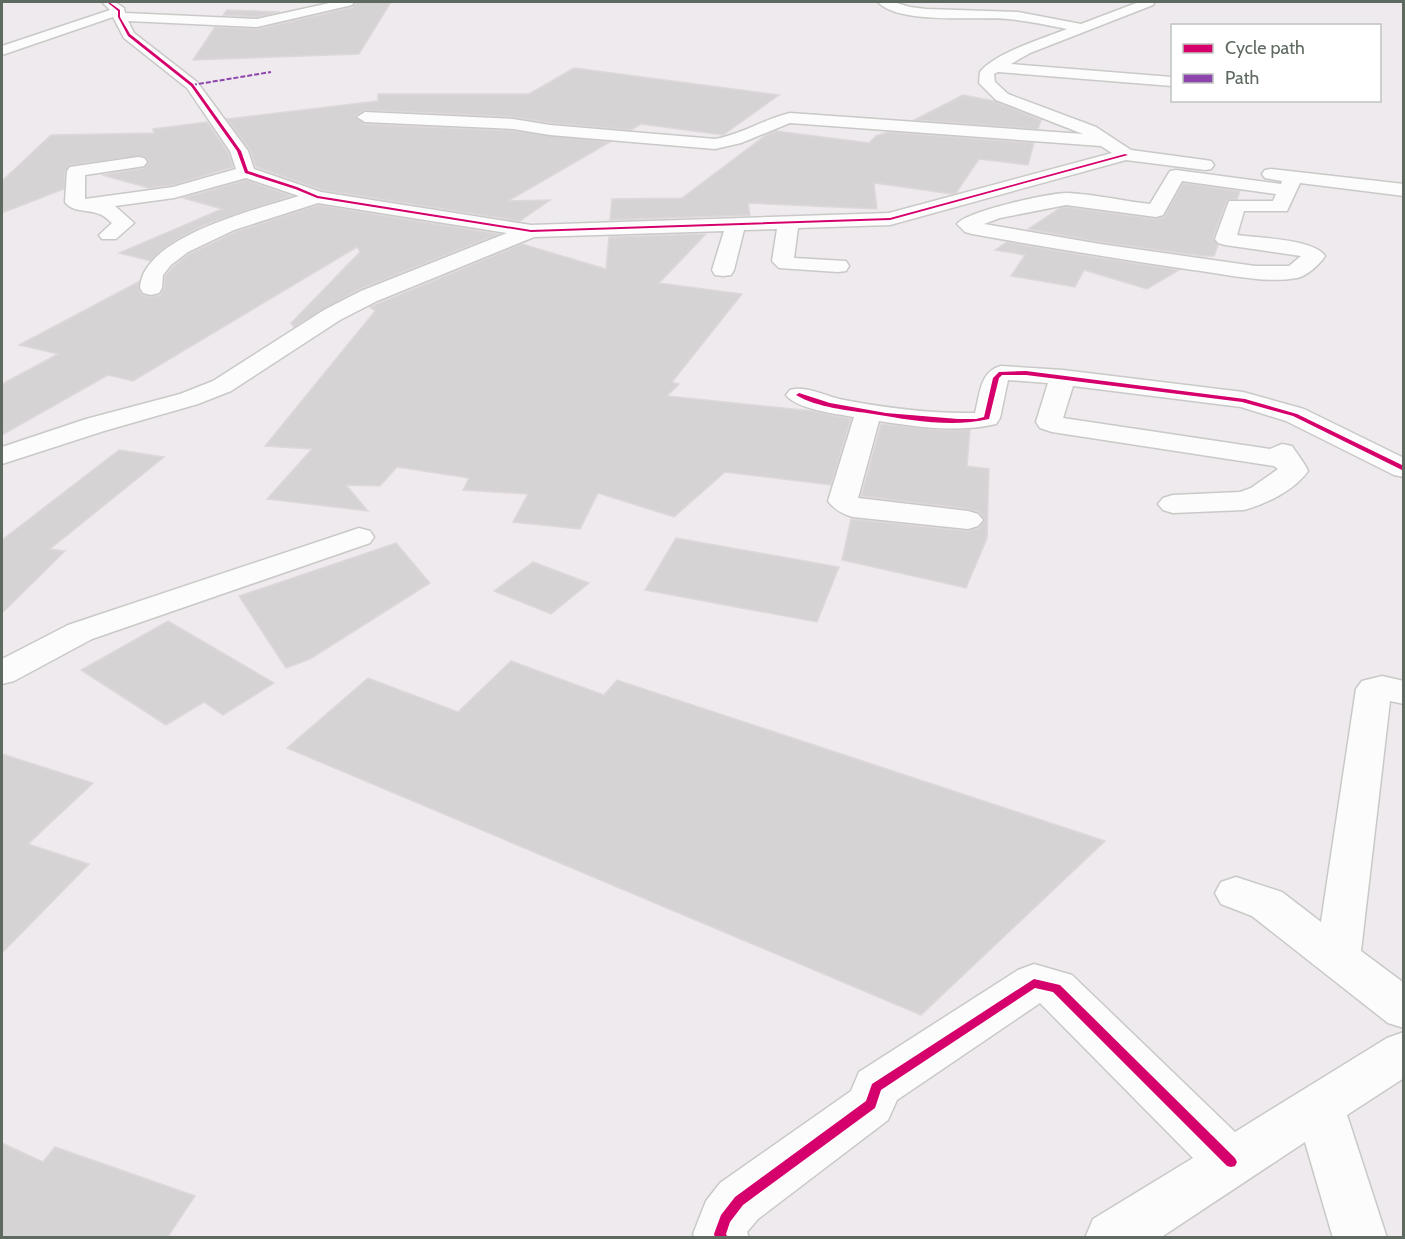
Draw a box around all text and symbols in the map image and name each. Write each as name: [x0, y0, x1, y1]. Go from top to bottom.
legend: [1171, 24, 1381, 102]
text: Cycle path: [1225, 37, 1305, 59]
text: Path: [1225, 67, 1259, 89]

